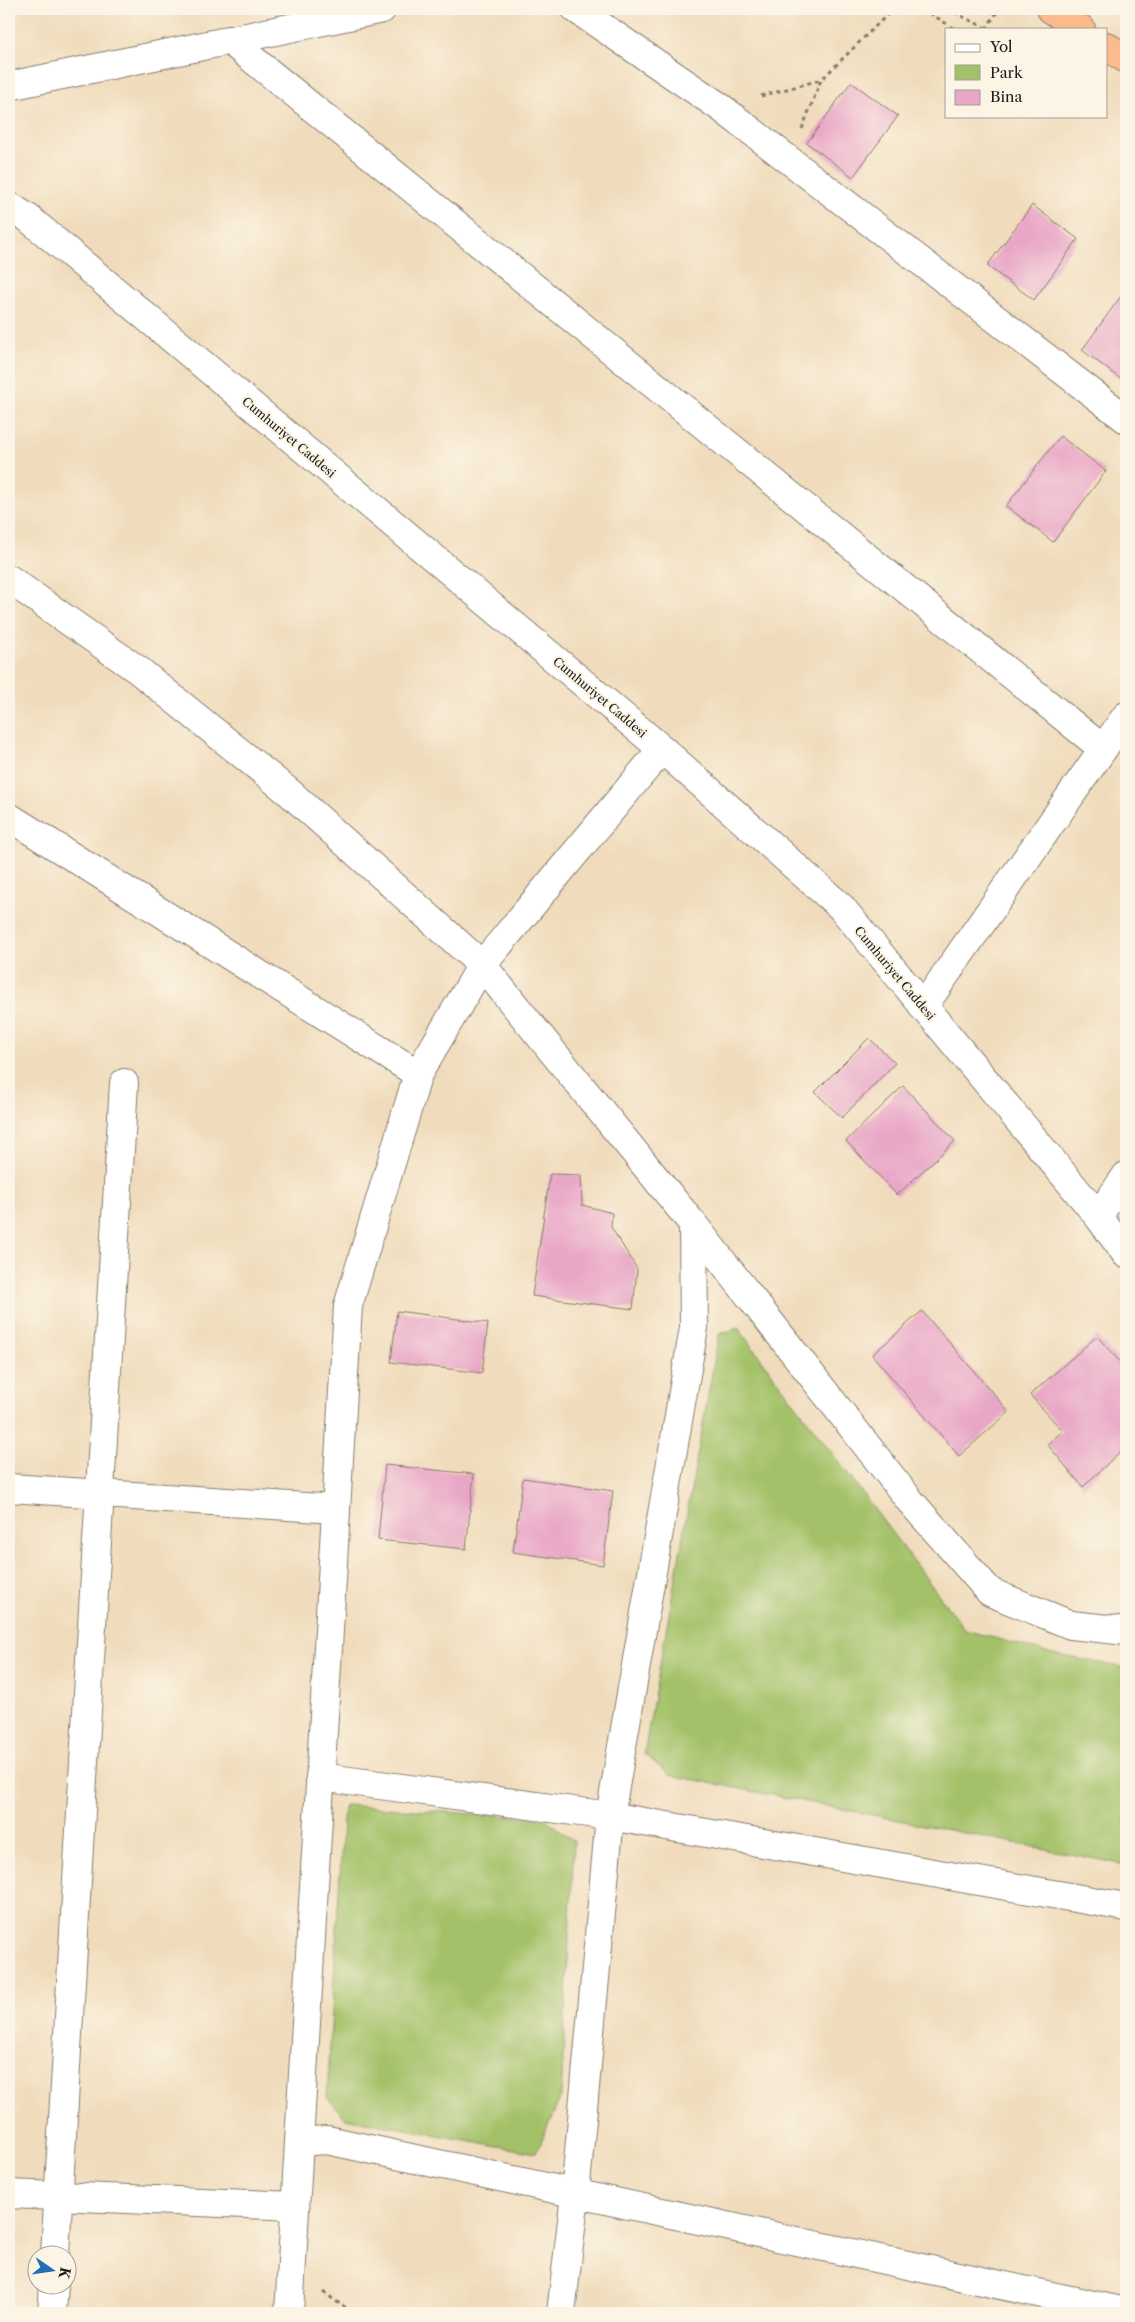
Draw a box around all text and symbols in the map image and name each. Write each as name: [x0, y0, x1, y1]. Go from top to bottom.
legend: [945, 28, 1108, 118]
text: Yol: [989, 37, 1013, 56]
text: Park: [990, 63, 1024, 82]
text: Bina: [990, 87, 1022, 106]
street label: Cumhuriyet Caddesi: [239, 393, 339, 481]
street label: Cumhuriyet Caddesi: [550, 653, 650, 741]
street label: Cumhuriyet Caddesi: [851, 923, 939, 1023]
north arrow: [28, 2244, 78, 2294]
text: K: [54, 2265, 75, 2281]

